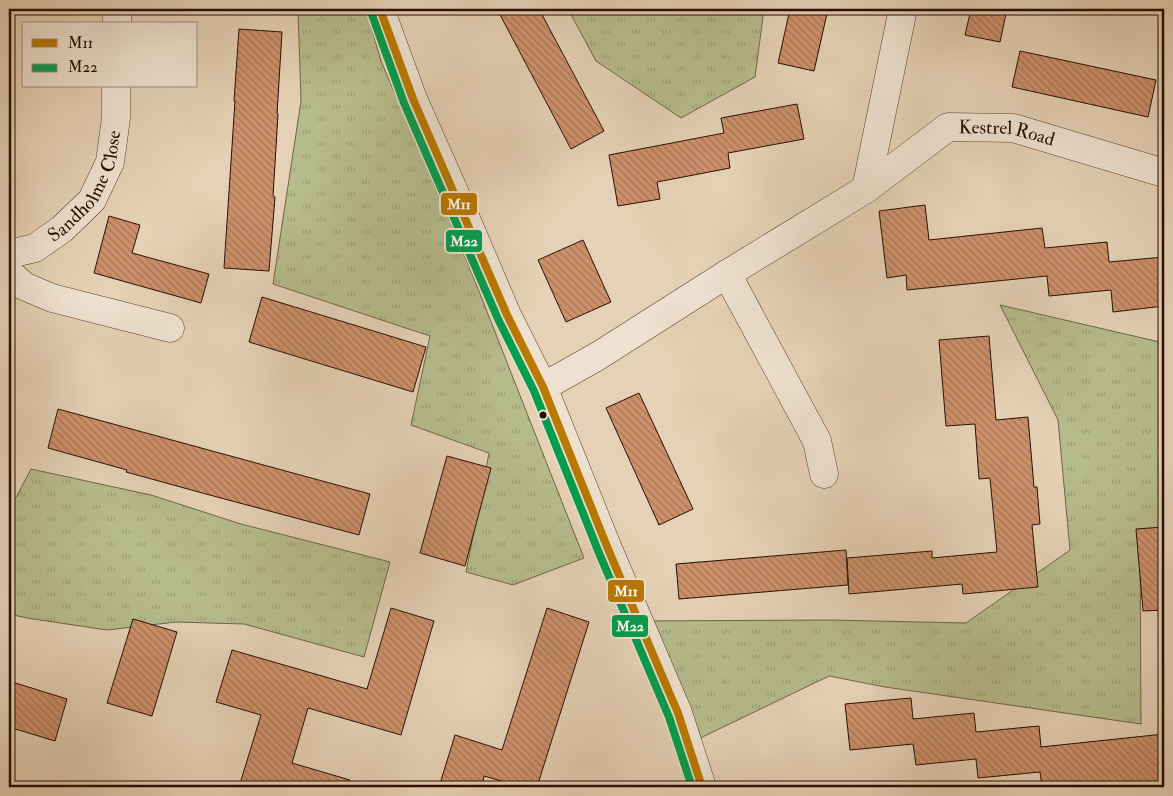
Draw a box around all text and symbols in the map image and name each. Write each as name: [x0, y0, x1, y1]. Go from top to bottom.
legend: [22, 22, 198, 88]
text: M11: [68, 34, 93, 53]
text: M22: [68, 58, 98, 77]
street label: Kestrel Road: [958, 115, 1058, 152]
street label: Sandholme Close: [43, 129, 126, 247]
line badge: M11: [440, 192, 478, 216]
text: M11: [446, 196, 471, 213]
line badge: M22: [445, 229, 483, 253]
text: M22: [449, 233, 478, 250]
unlabelled marker: [538, 410, 548, 420]
line badge: M11: [607, 579, 645, 603]
text: M11: [613, 583, 638, 600]
line badge: M22: [611, 614, 649, 638]
text: M22: [615, 618, 644, 635]

